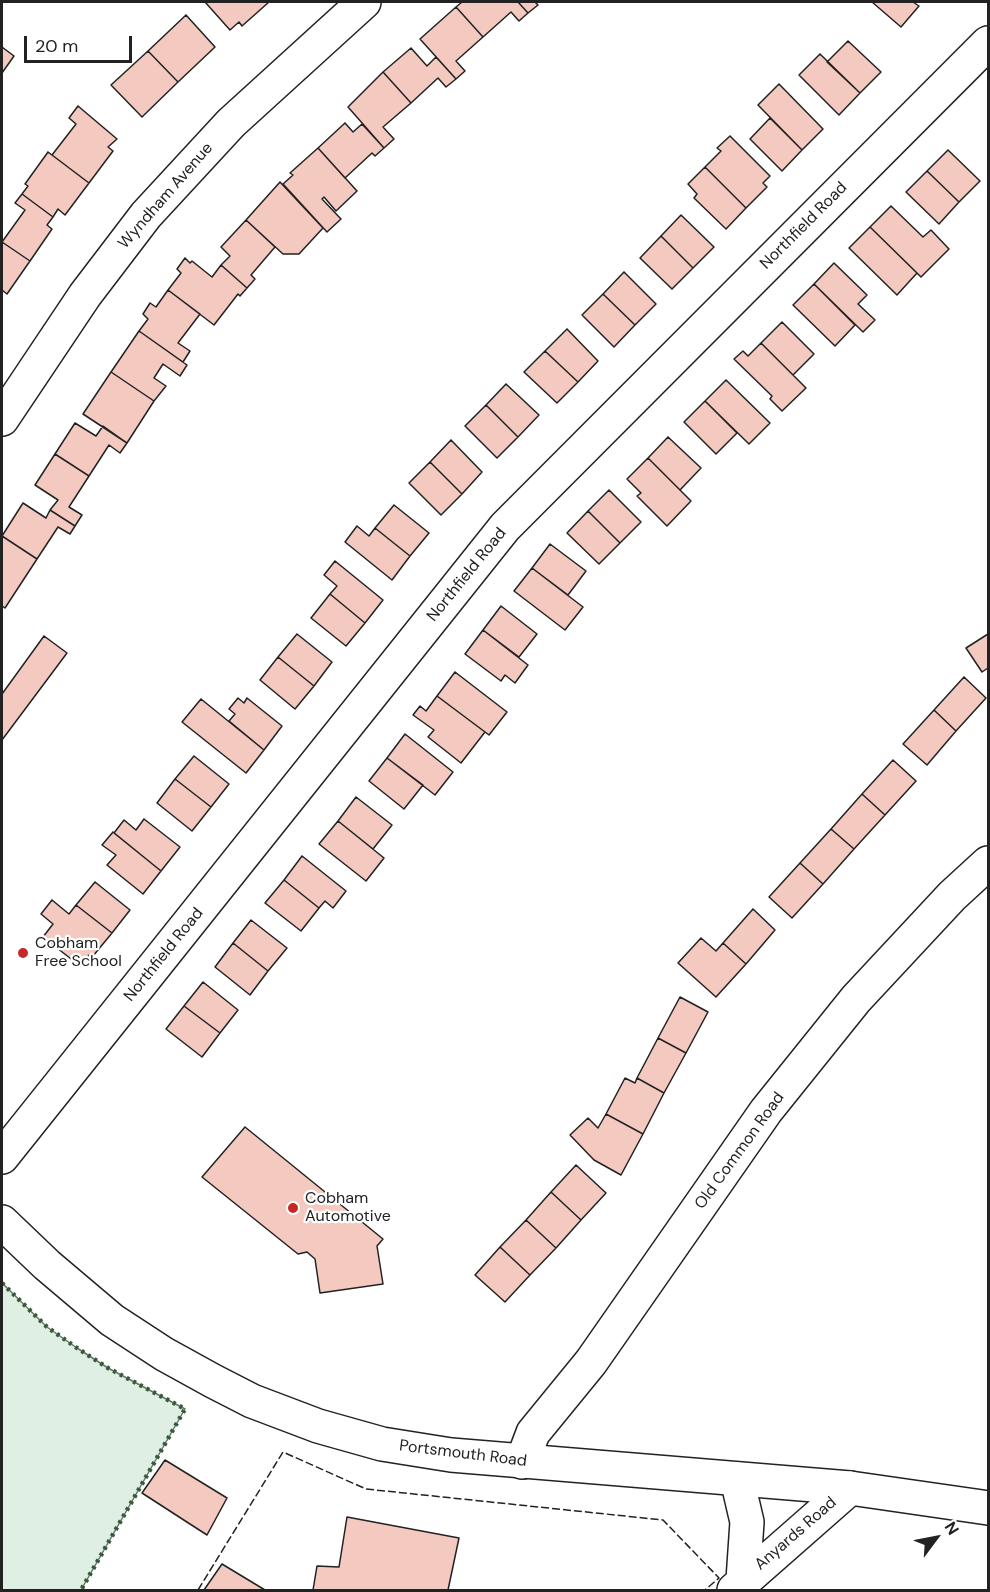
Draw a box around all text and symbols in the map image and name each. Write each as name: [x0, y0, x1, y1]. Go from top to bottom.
scale bar: [27, 24, 135, 62]
text: 20 m: [35, 34, 78, 58]
street label: Wyndham Avenue: [115, 139, 217, 253]
street label: Northfield Road: [757, 179, 851, 273]
street label: Northfield Road: [423, 524, 511, 626]
street label: Northfield Road: [120, 904, 208, 1006]
place label: Cobham Free School: [35, 934, 122, 972]
marker: Cobham Free School: [16, 946, 30, 960]
street label: Old Common Road: [691, 1089, 789, 1213]
place label: Cobham Automotive: [305, 1189, 391, 1227]
marker: Cobham Automotive: [286, 1201, 300, 1215]
street label: Portsmouth Road: [398, 1437, 528, 1471]
street label: Anyards Road: [751, 1493, 841, 1575]
north arrow: [906, 1508, 966, 1568]
text: N: [940, 1518, 964, 1539]

